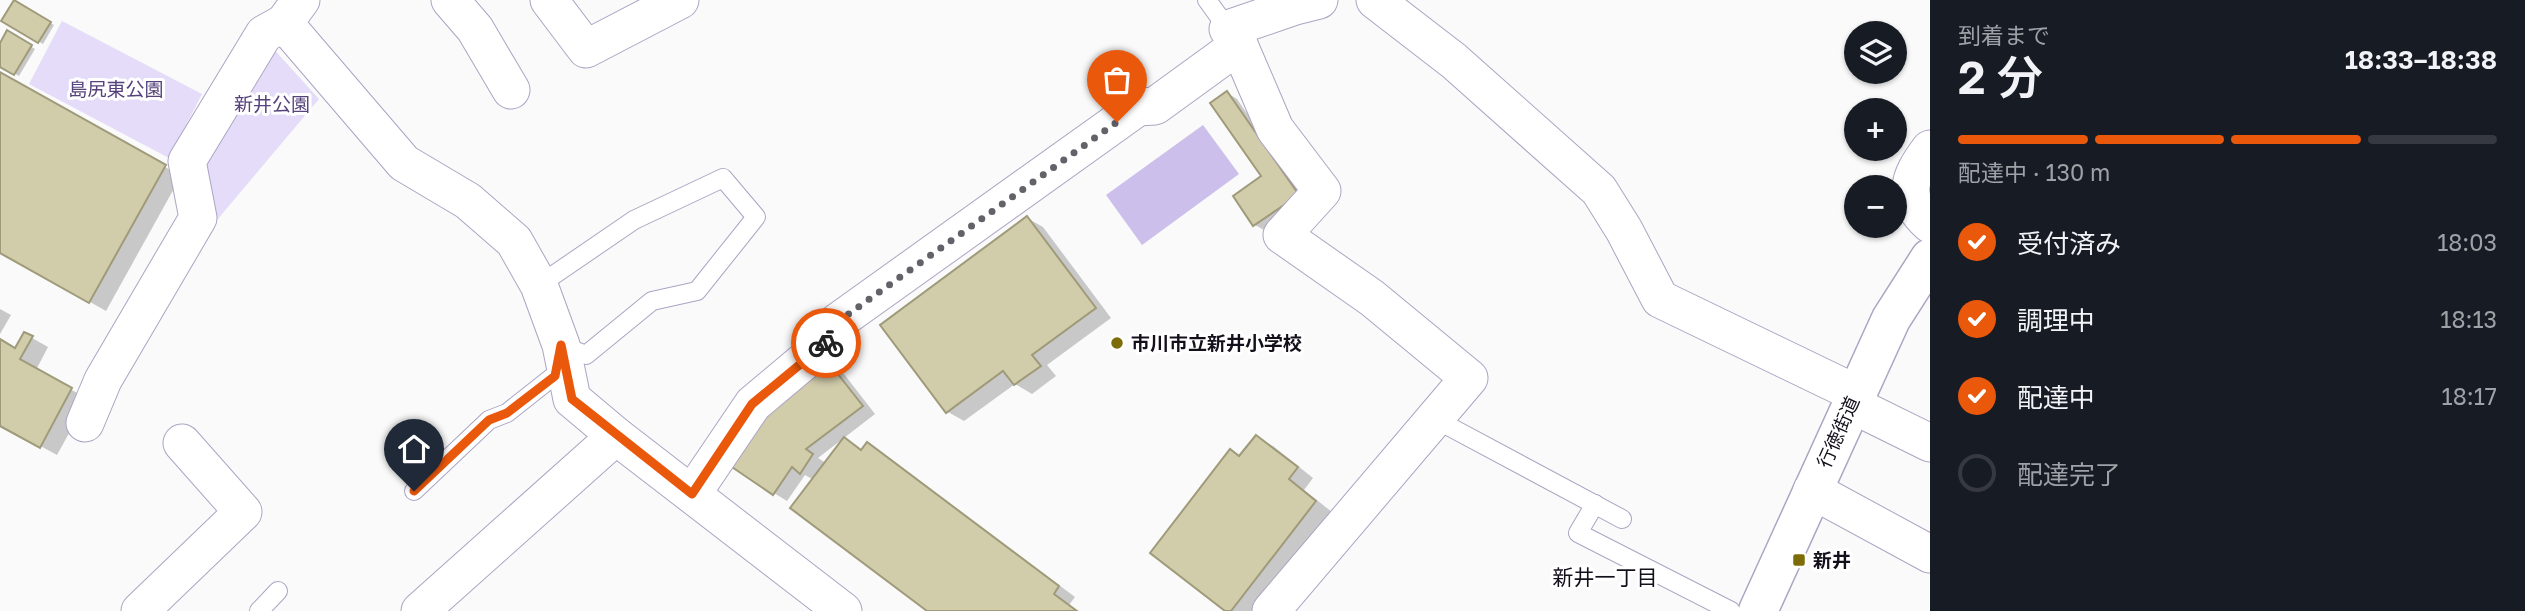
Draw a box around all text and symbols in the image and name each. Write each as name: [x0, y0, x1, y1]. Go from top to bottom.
map controls: [1844, 21, 1907, 238]
button: layers: [1844, 21, 1907, 84]
text: 到着まで: [1958, 21, 2050, 49]
text: 18:33–18:38: [2345, 44, 2497, 75]
text: 2 分: [1958, 49, 2043, 104]
pin: [1087, 50, 1147, 122]
icon: bag: [1098, 61, 1136, 99]
park label: 島尻東公園: [68, 77, 164, 100]
park label: 新井公園: [234, 92, 310, 115]
button: +: [1844, 98, 1907, 161]
text: 配達中 · 130 m: [1958, 158, 2110, 186]
button: −: [1844, 175, 1907, 238]
icon: check: [1958, 223, 1996, 261]
text: 受付済み: [2017, 228, 2121, 259]
text: 18:03: [2437, 228, 2497, 256]
icon: check: [1958, 300, 1996, 338]
text: 調理中: [2017, 305, 2095, 336]
text: 18:13: [2440, 305, 2497, 333]
courier: [791, 308, 861, 378]
icon: bike: [807, 324, 845, 362]
place label: 市川市立新井小学校: [1131, 331, 1302, 354]
marker: 市川市立新井小学校: [1109, 335, 1125, 351]
icon: check: [1958, 377, 1996, 415]
text: 配達中: [2017, 382, 2095, 413]
text: 18:17: [2442, 382, 2497, 410]
street label: 行徳街道: [1812, 392, 1864, 471]
pin: [384, 419, 444, 491]
icon: home: [395, 430, 433, 468]
text: 配達完了: [2017, 459, 2121, 490]
place label: 新井: [1813, 548, 1851, 571]
marker: 新井: [1791, 552, 1807, 568]
district label: 新井一丁目: [1553, 564, 1658, 590]

